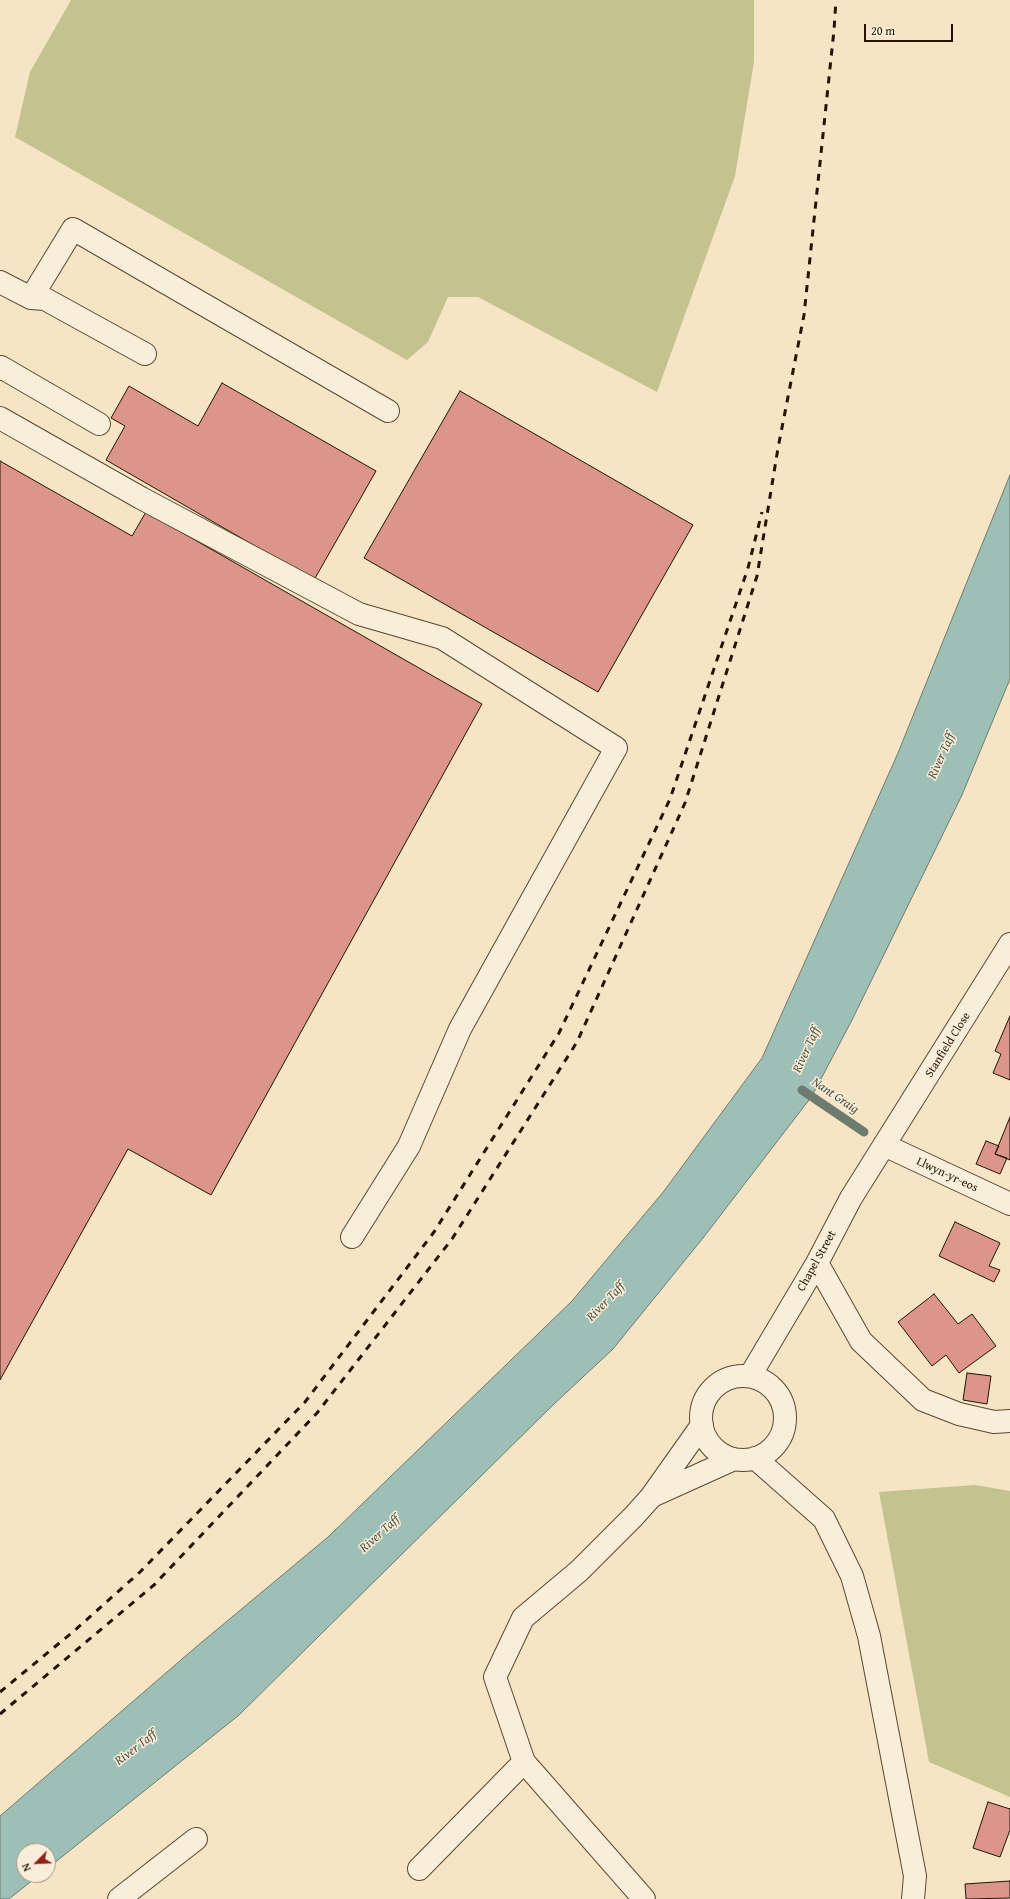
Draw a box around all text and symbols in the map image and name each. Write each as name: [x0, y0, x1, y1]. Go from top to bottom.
scale bar: [866, 16, 955, 42]
text: 20 m: [871, 22, 895, 39]
water label: River Taff: [925, 731, 959, 781]
street label: Stanfield Close: [922, 1010, 974, 1080]
water label: River Taff: [790, 1025, 824, 1075]
water label: Nant Graig: [808, 1074, 862, 1118]
street label: Llwyn-yr-eos: [914, 1155, 980, 1195]
street label: Chapel Street: [794, 1228, 840, 1294]
water label: River Taff: [583, 1279, 629, 1325]
water label: River Taff: [357, 1512, 403, 1556]
water label: River Taff: [112, 1727, 160, 1769]
north arrow: [16, 1843, 56, 1883]
text: N: [17, 1861, 35, 1874]

